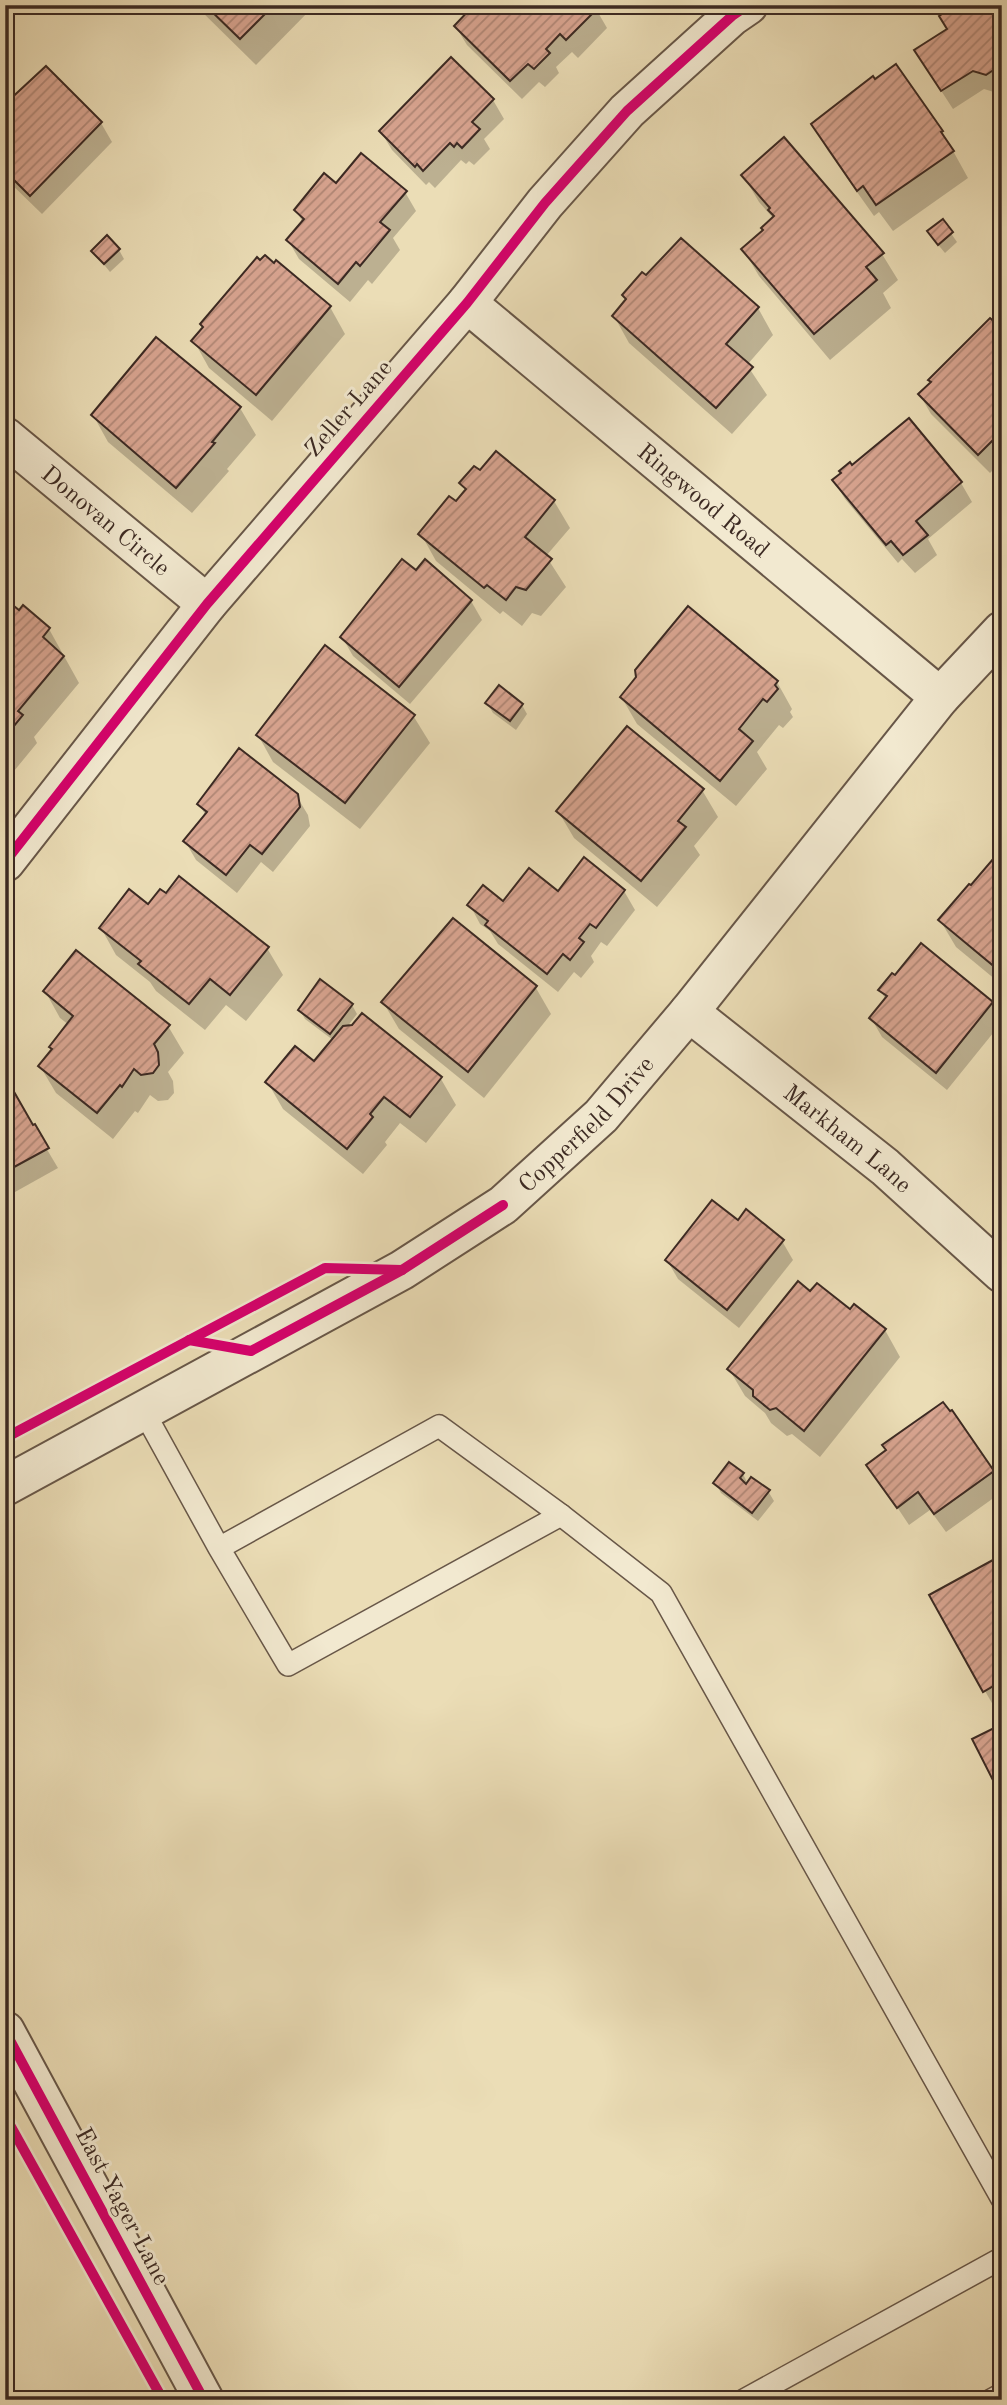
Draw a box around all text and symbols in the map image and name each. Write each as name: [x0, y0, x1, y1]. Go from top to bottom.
street label: Zeller Lane: [301, 356, 398, 462]
street label: Ringwood Road: [632, 440, 773, 563]
street label: Donovan Circle: [36, 462, 173, 582]
street label: Copperfield Drive: [515, 1053, 660, 1198]
street label: Markham Lane: [778, 1081, 915, 1199]
street label: East Yager Lane: [70, 2124, 173, 2289]

